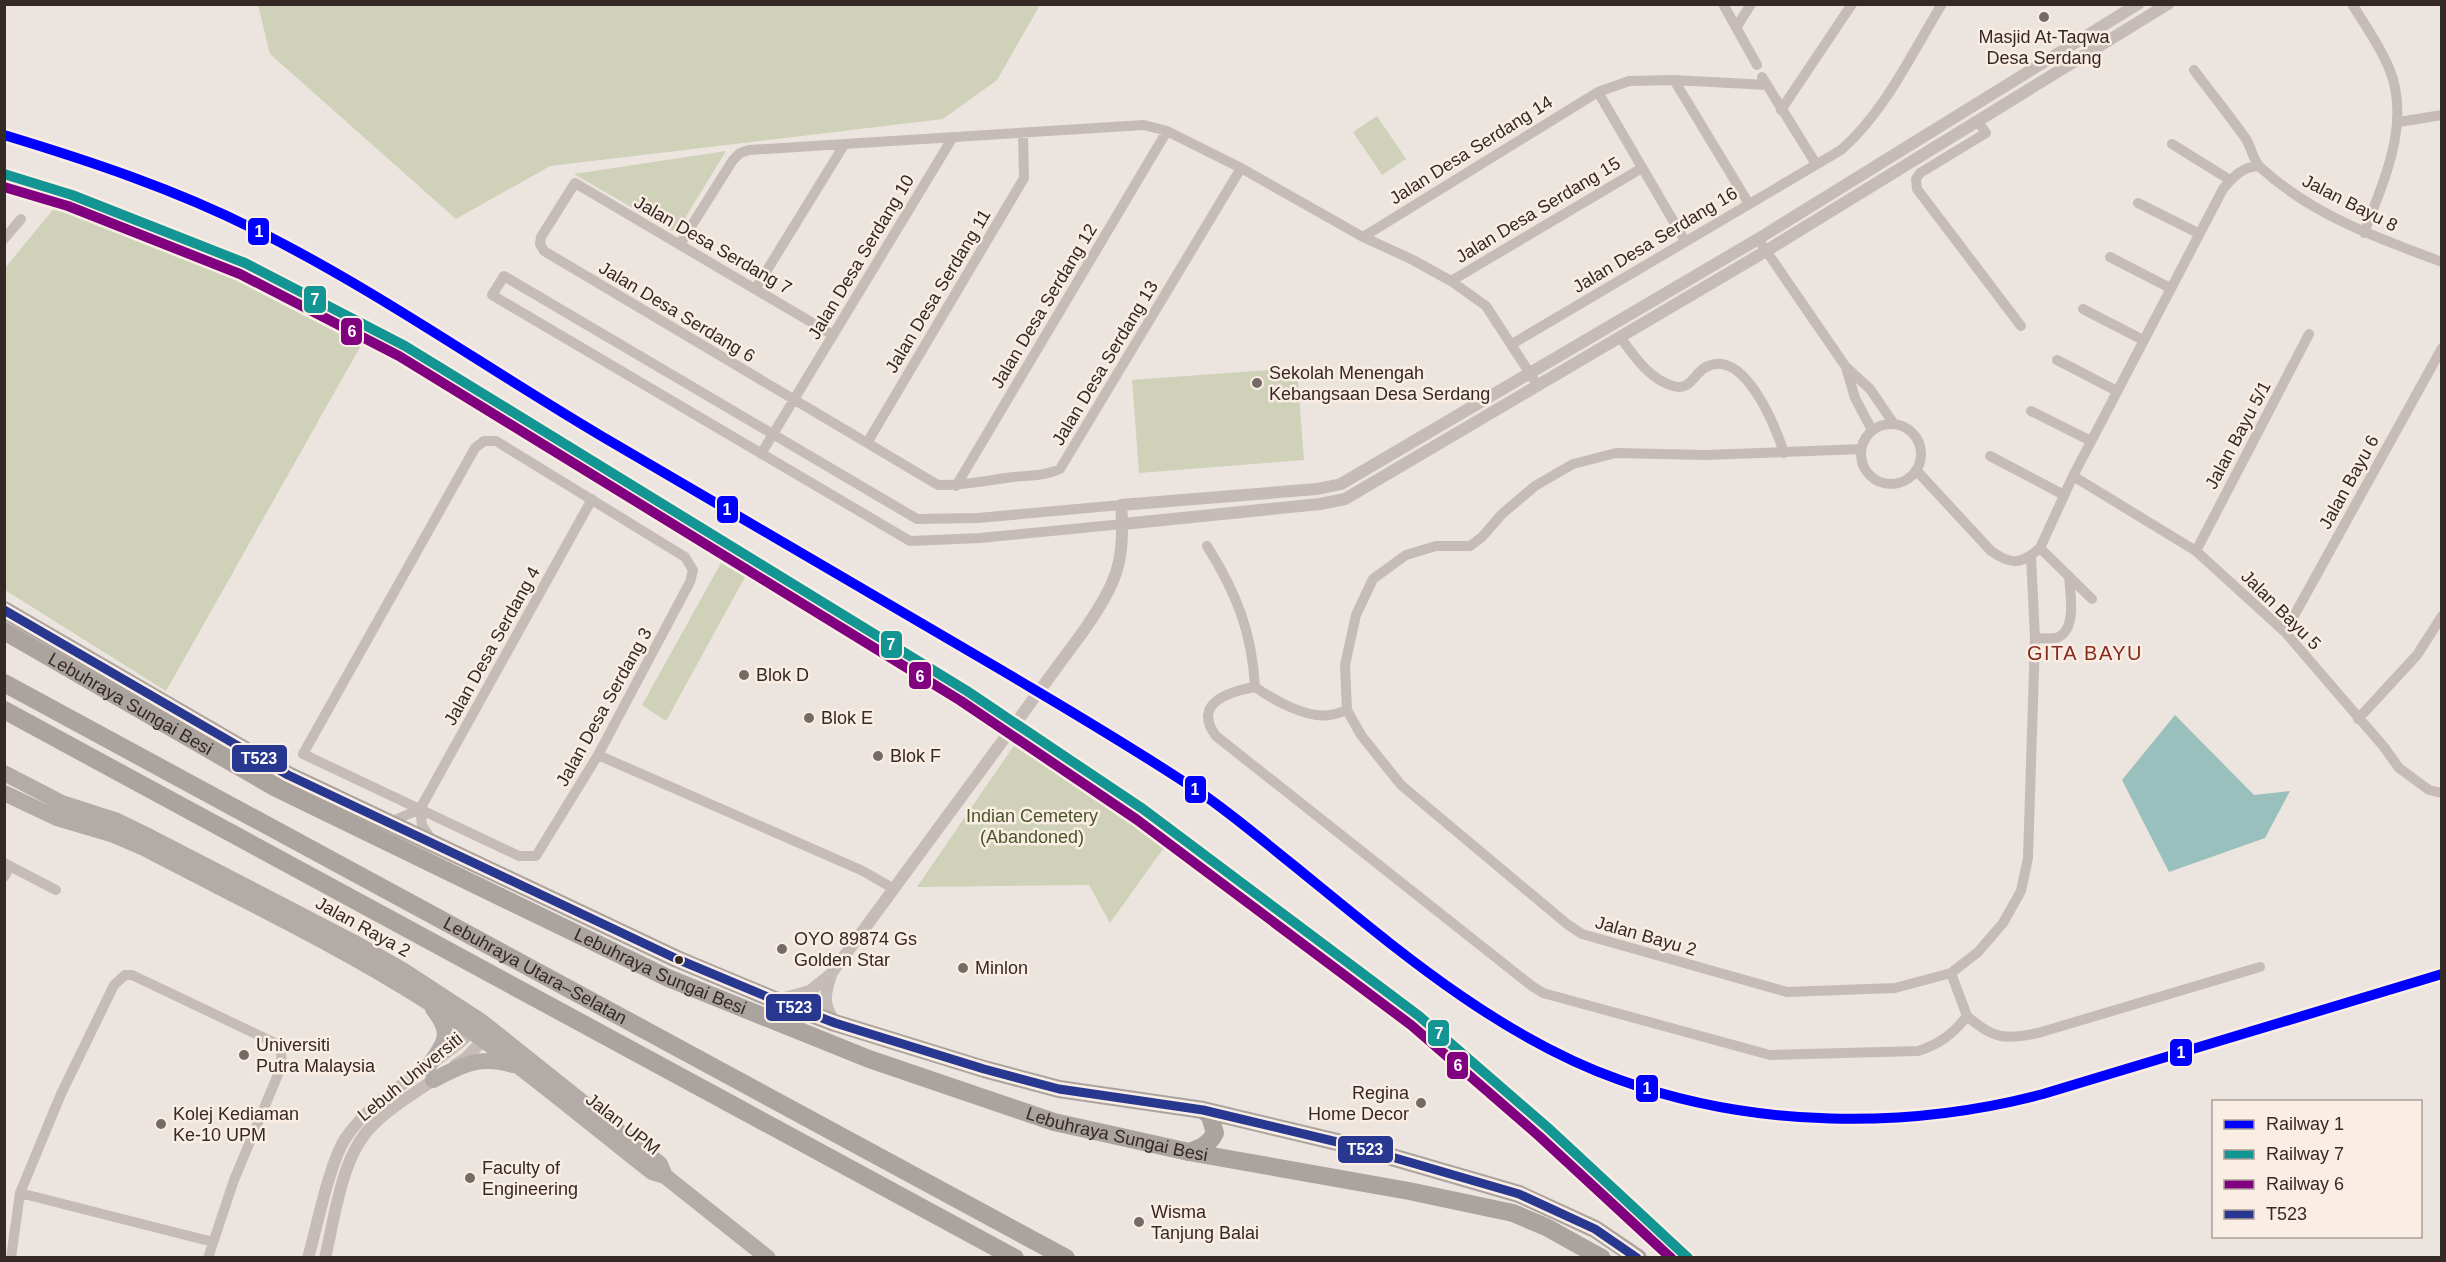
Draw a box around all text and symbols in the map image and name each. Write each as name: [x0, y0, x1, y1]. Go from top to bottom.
marker: Masjid At-Taqwa Desa Serdang: [2037, 10, 2051, 24]
place label: Masjid At-Taqwa Desa Serdang: [1978, 27, 2111, 68]
street label: Jalan Desa Serdang 14: [1386, 92, 1556, 208]
street label: Jalan Desa Serdang 15: [1452, 153, 1624, 267]
street label: Jalan Bayu 8: [2299, 170, 2401, 236]
street label: Jalan Desa Serdang 10: [804, 171, 918, 343]
street label: Jalan Desa Serdang 16: [1569, 183, 1741, 297]
street label: Jalan Desa Serdang 7: [631, 192, 795, 298]
street label: Jalan Desa Serdang 11: [881, 206, 995, 376]
line badge: 1: [247, 217, 270, 246]
street label: Jalan Desa Serdang 12: [987, 220, 1101, 392]
text: 1: [255, 223, 264, 240]
street label: Jalan Desa Serdang 6: [596, 258, 758, 366]
street label: Jalan Desa Serdang 13: [1048, 277, 1162, 449]
line badge: 7: [303, 285, 327, 314]
text: 7: [311, 291, 320, 308]
line badge: 6: [340, 317, 363, 346]
text: 6: [348, 323, 357, 340]
place label: Sekolah Menengah Kebangsaan Desa Serdang: [1269, 363, 1490, 404]
marker: Sekolah Menengah Kebangsaan Desa Serdang: [1250, 376, 1264, 390]
street label: Jalan Bayu 5/1: [2201, 378, 2275, 492]
street label: Jalan Bayu 6: [2315, 432, 2383, 532]
line badge: 1: [716, 495, 739, 524]
text: 1: [723, 501, 732, 518]
street label: Jalan Desa Serdang 4: [440, 563, 544, 729]
street label: Jalan Bayu 5: [2237, 566, 2325, 654]
street label: Jalan Desa Serdang 3: [552, 624, 656, 790]
line badge: 7: [880, 630, 903, 659]
text: 7: [887, 636, 896, 653]
district label: GITA BAYU: [2027, 642, 2143, 664]
street label: Lebuhraya Sungai Besi: [45, 649, 216, 759]
line badge: 6: [908, 661, 932, 690]
place label: Blok D: [756, 665, 809, 685]
marker: Blok D: [737, 668, 751, 682]
text: 6: [916, 668, 925, 685]
place label: Blok E: [821, 708, 873, 728]
marker: Blok E: [802, 711, 816, 725]
line badge: T523: [231, 744, 288, 773]
place label: Blok F: [890, 746, 941, 766]
marker: Blok F: [871, 749, 885, 763]
text: T523: [241, 750, 277, 767]
line badge: 1: [1184, 775, 1207, 804]
text: 1: [1191, 781, 1200, 798]
park label: Indian Cemetery (Abandoned): [966, 806, 1098, 847]
street label: Jalan Raya 2: [312, 893, 414, 961]
street label: Jalan Bayu 2: [1593, 912, 1699, 960]
street label: Lebuhraya Utara–Selatan: [440, 913, 630, 1028]
street label: Lebuhraya Sungai Besi: [571, 924, 749, 1018]
place label: OYO 89874 Gs Golden Star: [794, 929, 917, 970]
marker: OYO 89874 Gs Golden Star: [775, 942, 789, 956]
unlabelled marker: [673, 954, 685, 966]
place label: Minlon: [975, 958, 1028, 978]
marker: Minlon: [956, 961, 970, 975]
line badge: T523: [765, 993, 822, 1022]
text: T523: [776, 999, 812, 1016]
line badge: 7: [1427, 1019, 1450, 1047]
text: 7: [1435, 1025, 1444, 1042]
street label: Lebuh Universiti: [354, 1029, 466, 1125]
place label: Universiti Putra Malaysia: [256, 1035, 376, 1076]
line badge: 1: [2169, 1038, 2193, 1067]
text: 1: [2177, 1044, 2186, 1061]
marker: Universiti Putra Malaysia: [237, 1048, 251, 1062]
line badge: 6: [1446, 1051, 1469, 1080]
text: 6: [1454, 1057, 1463, 1074]
line badge: 1: [1635, 1074, 1659, 1103]
text: 1: [1643, 1080, 1652, 1097]
place label: Regina Home Decor: [1308, 1083, 1410, 1124]
street label: Jalan UPM: [582, 1089, 664, 1159]
marker: Regina Home Decor: [1414, 1096, 1428, 1110]
legend: [2212, 1100, 2422, 1238]
street label: Lebuhraya Sungai Besi: [1023, 1103, 1209, 1165]
place label: Kolej Kediaman Ke-10 UPM: [173, 1104, 299, 1145]
text: Railway 1: [2266, 1114, 2344, 1134]
marker: Kolej Kediaman Ke-10 UPM: [154, 1117, 168, 1131]
line badge: T523: [1337, 1135, 1394, 1164]
text: T523: [1347, 1141, 1383, 1158]
text: Railway 7: [2266, 1144, 2344, 1164]
place label: Faculty of Engineering: [482, 1158, 578, 1199]
marker: Faculty of Engineering: [463, 1171, 477, 1185]
text: Railway 6: [2266, 1174, 2344, 1194]
place label: Wisma Tanjung Balai: [1151, 1202, 1259, 1243]
text: T523: [2266, 1204, 2307, 1224]
marker: Wisma Tanjung Balai: [1132, 1215, 1146, 1229]

